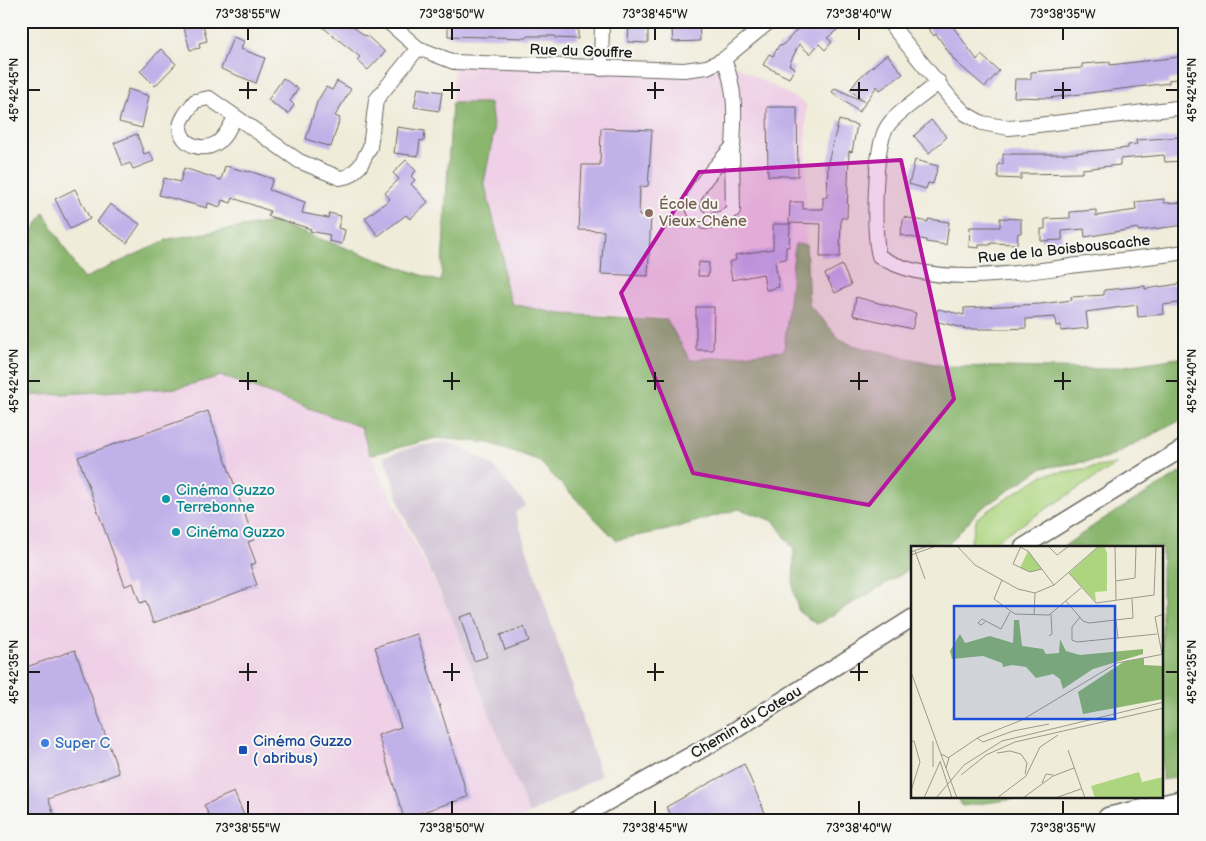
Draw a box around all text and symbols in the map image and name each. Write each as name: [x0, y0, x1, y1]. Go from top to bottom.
text: 73°38'55"W: [216, 7, 280, 22]
text: 73°38'50"W: [420, 7, 485, 22]
text: 73°38'45"W: [622, 7, 688, 22]
text: 73°38'40"W: [826, 7, 892, 22]
text: 73°38'35"W: [1030, 7, 1096, 22]
street label: Rue du Gouffre: [529, 40, 633, 63]
text: 45°42'45"N: [7, 58, 22, 122]
text: 45°42'45"N: [1185, 58, 1200, 122]
place label: École du Vieux-Chêne: [659, 195, 747, 231]
marker: École du Vieux-Chêne: [643, 207, 655, 219]
street label: Rue de la Boisbouscache: [977, 231, 1151, 268]
text: 45°42'40"N: [7, 349, 22, 413]
text: 45°42'40"N: [1185, 349, 1200, 413]
place label: Cinéma Guzzo Terrebonne: [176, 481, 275, 517]
marker: Cinéma Guzzo Terrebonne: [160, 493, 172, 505]
place label: Cinéma Guzzo: [186, 523, 285, 542]
marker: Cinéma Guzzo: [170, 526, 182, 538]
inset map: [911, 546, 1164, 798]
text: 45°42'35"N: [7, 640, 22, 704]
text: 45°42'35"N: [1185, 640, 1200, 704]
street label: Chemin du Coteau: [687, 682, 805, 763]
place label: Cinéma Guzzo ( abribus): [253, 732, 352, 768]
place label: Super C: [55, 734, 110, 753]
marker: Super C: [39, 737, 51, 749]
marker: Cinéma Guzzo ( abribus): [237, 744, 249, 756]
text: 73°38'55"W: [216, 821, 280, 836]
text: 73°38'50"W: [420, 821, 485, 836]
text: 73°38'45"W: [622, 821, 688, 836]
text: 73°38'40"W: [826, 821, 892, 836]
text: 73°38'35"W: [1030, 821, 1096, 836]

